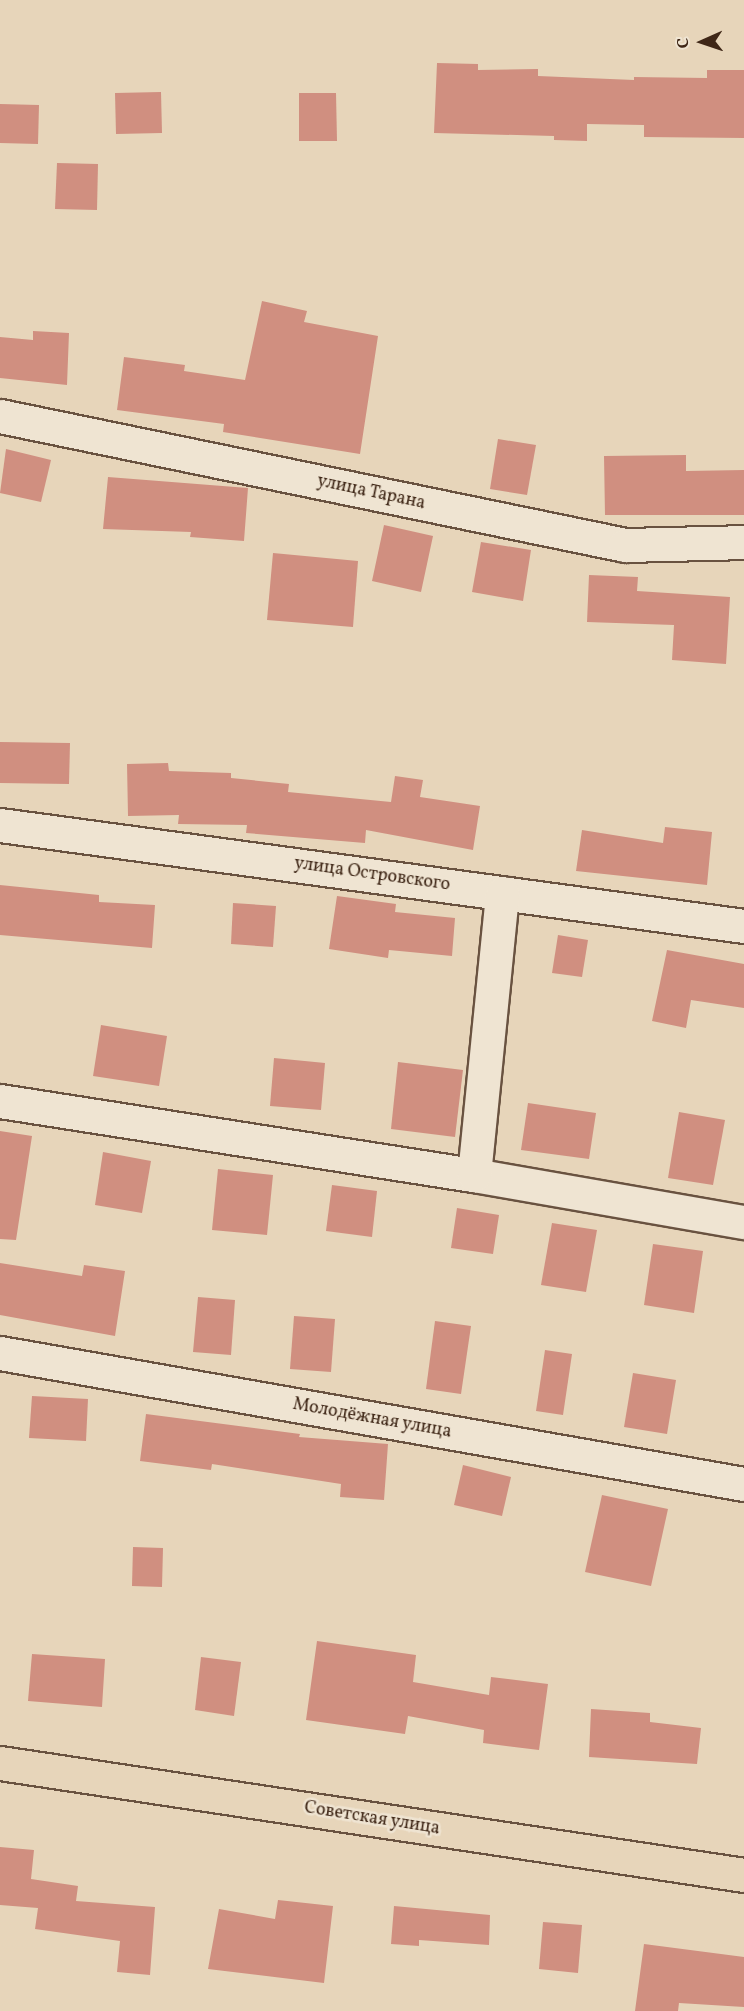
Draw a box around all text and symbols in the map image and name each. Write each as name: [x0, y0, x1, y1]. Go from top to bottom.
north arrow: [672, 12, 732, 72]
text: С: [673, 37, 695, 49]
street label: улица Тарана: [315, 471, 427, 515]
street label: улица Островского: [293, 853, 451, 897]
street label: Молодёжная улица: [291, 1394, 453, 1444]
street label: Советская улица: [302, 1798, 442, 1840]

